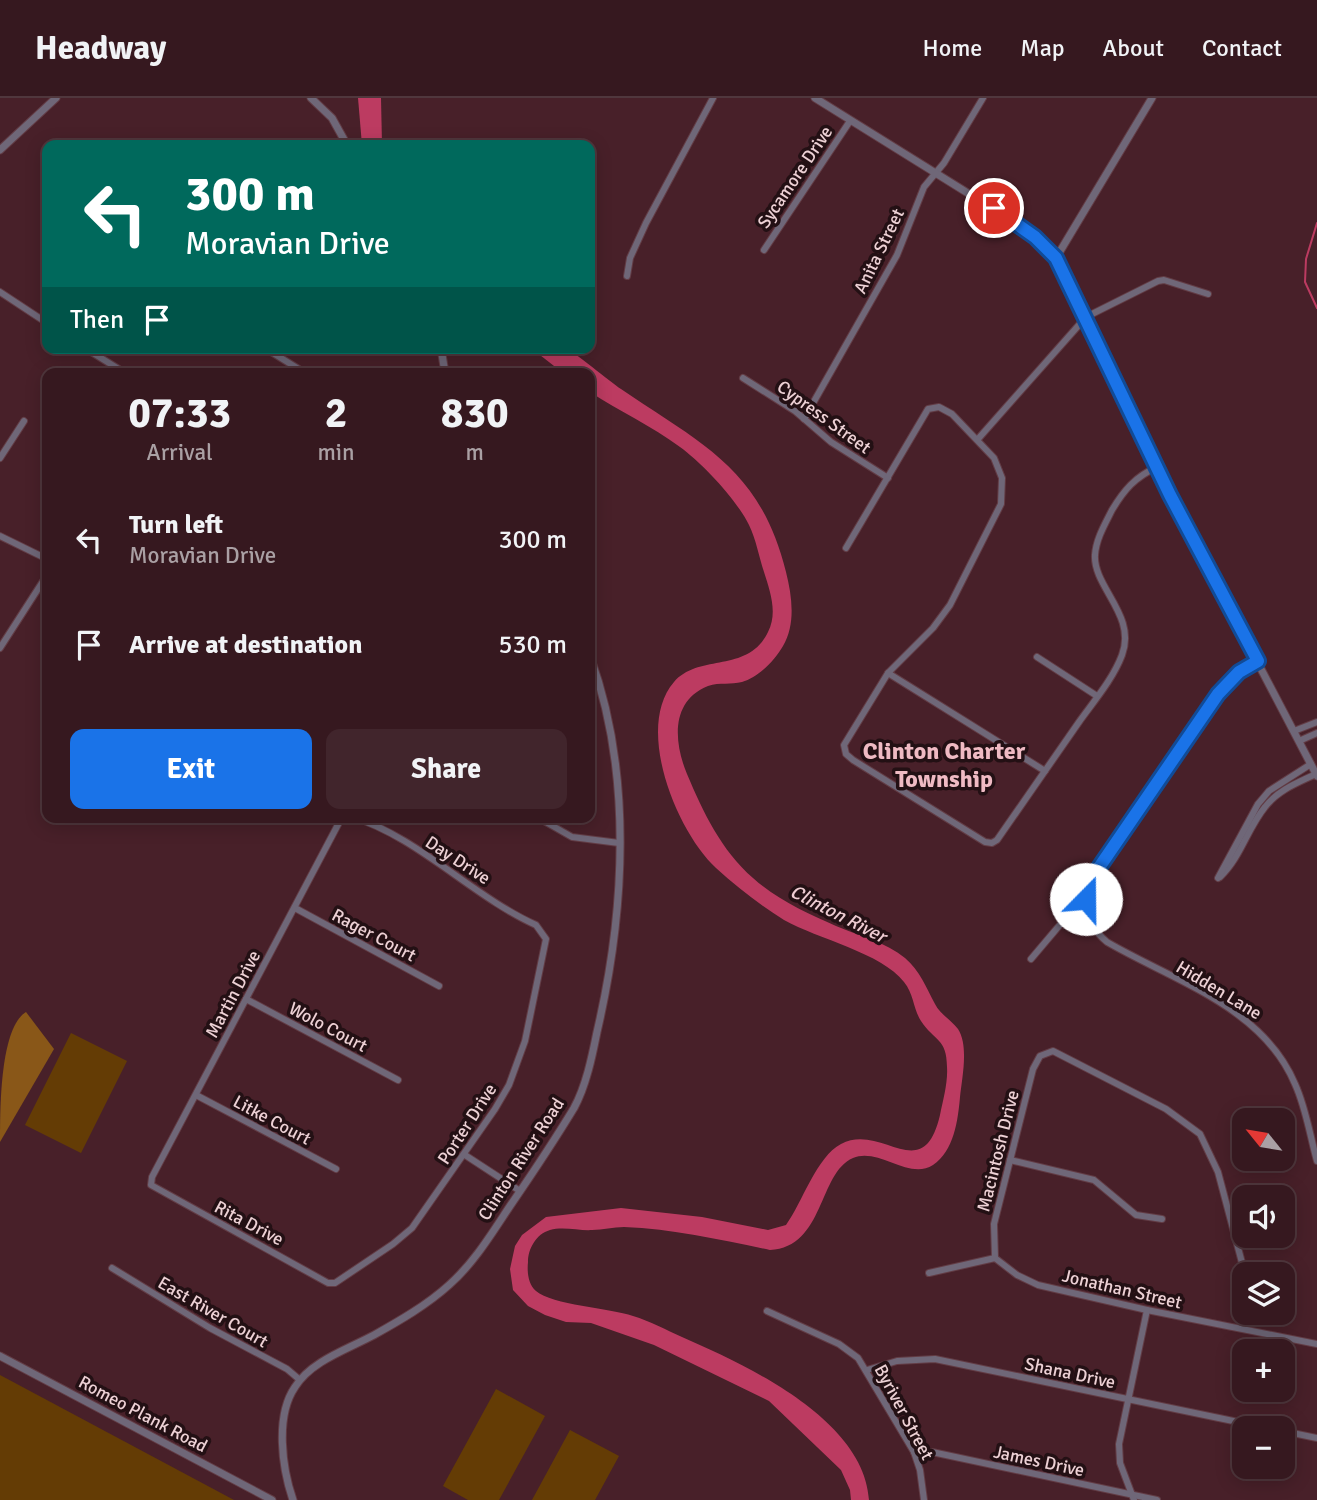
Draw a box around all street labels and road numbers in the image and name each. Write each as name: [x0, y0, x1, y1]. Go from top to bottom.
street label: Sycamore Drive: [753, 122, 837, 232]
street label: Anita Street: [849, 205, 909, 297]
street label: Cypress Street: [773, 376, 875, 458]
street label: Day Drive: [421, 831, 495, 889]
street label: Rager Court: [328, 904, 420, 966]
street label: Martin Drive: [201, 946, 265, 1042]
street label: Hidden Lane: [1172, 956, 1266, 1024]
street label: Wolo Court: [285, 997, 371, 1057]
street label: Porter Drive: [433, 1079, 501, 1169]
street label: Macintosh Drive: [972, 1088, 1024, 1214]
street label: Litke Court: [229, 1090, 315, 1150]
street label: Clinton River Road: [473, 1094, 569, 1224]
street label: Rita Drive: [211, 1196, 287, 1250]
street label: Jonathan Street: [1060, 1265, 1184, 1313]
street label: East River Court: [154, 1272, 272, 1352]
street label: Shana Drive: [1023, 1353, 1117, 1393]
street label: Byriver Street: [870, 1360, 938, 1464]
street label: Romeo Plank Road: [75, 1371, 211, 1457]
street label: James Drive: [992, 1441, 1086, 1481]

